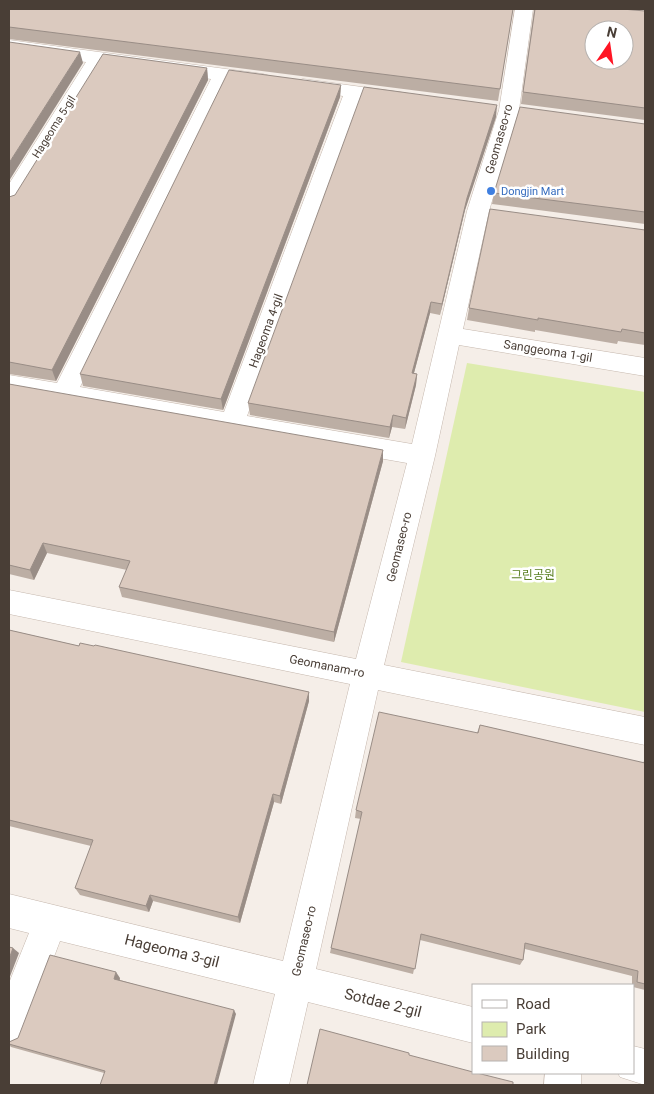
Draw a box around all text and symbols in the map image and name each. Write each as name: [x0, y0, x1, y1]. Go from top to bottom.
north arrow: [584, 20, 634, 70]
text: N: [605, 23, 619, 41]
street label: Hageoma 5-gil: [30, 93, 78, 161]
street label: Geomaseo-ro: [482, 102, 516, 176]
marker: Dongjin Mart: [485, 185, 497, 197]
place label: Dongjin Mart: [501, 185, 564, 198]
street label: Hageoma 4-gil: [246, 292, 286, 370]
street label: Sanggeoma 1-gil: [503, 337, 593, 365]
street label: Geomaseo-ro: [384, 510, 415, 584]
park label: 그린공원: [511, 568, 555, 582]
street label: Geomanam-ro: [288, 652, 366, 680]
street label: Geomaseo-ro: [289, 904, 319, 978]
street label: Hageoma 3-gil: [123, 931, 221, 971]
legend: [472, 984, 634, 1074]
street label: Sotdae 2-gil: [343, 985, 423, 1021]
text: Road: [516, 995, 550, 1013]
text: Park: [516, 1020, 547, 1038]
text: Building: [516, 1045, 570, 1063]

